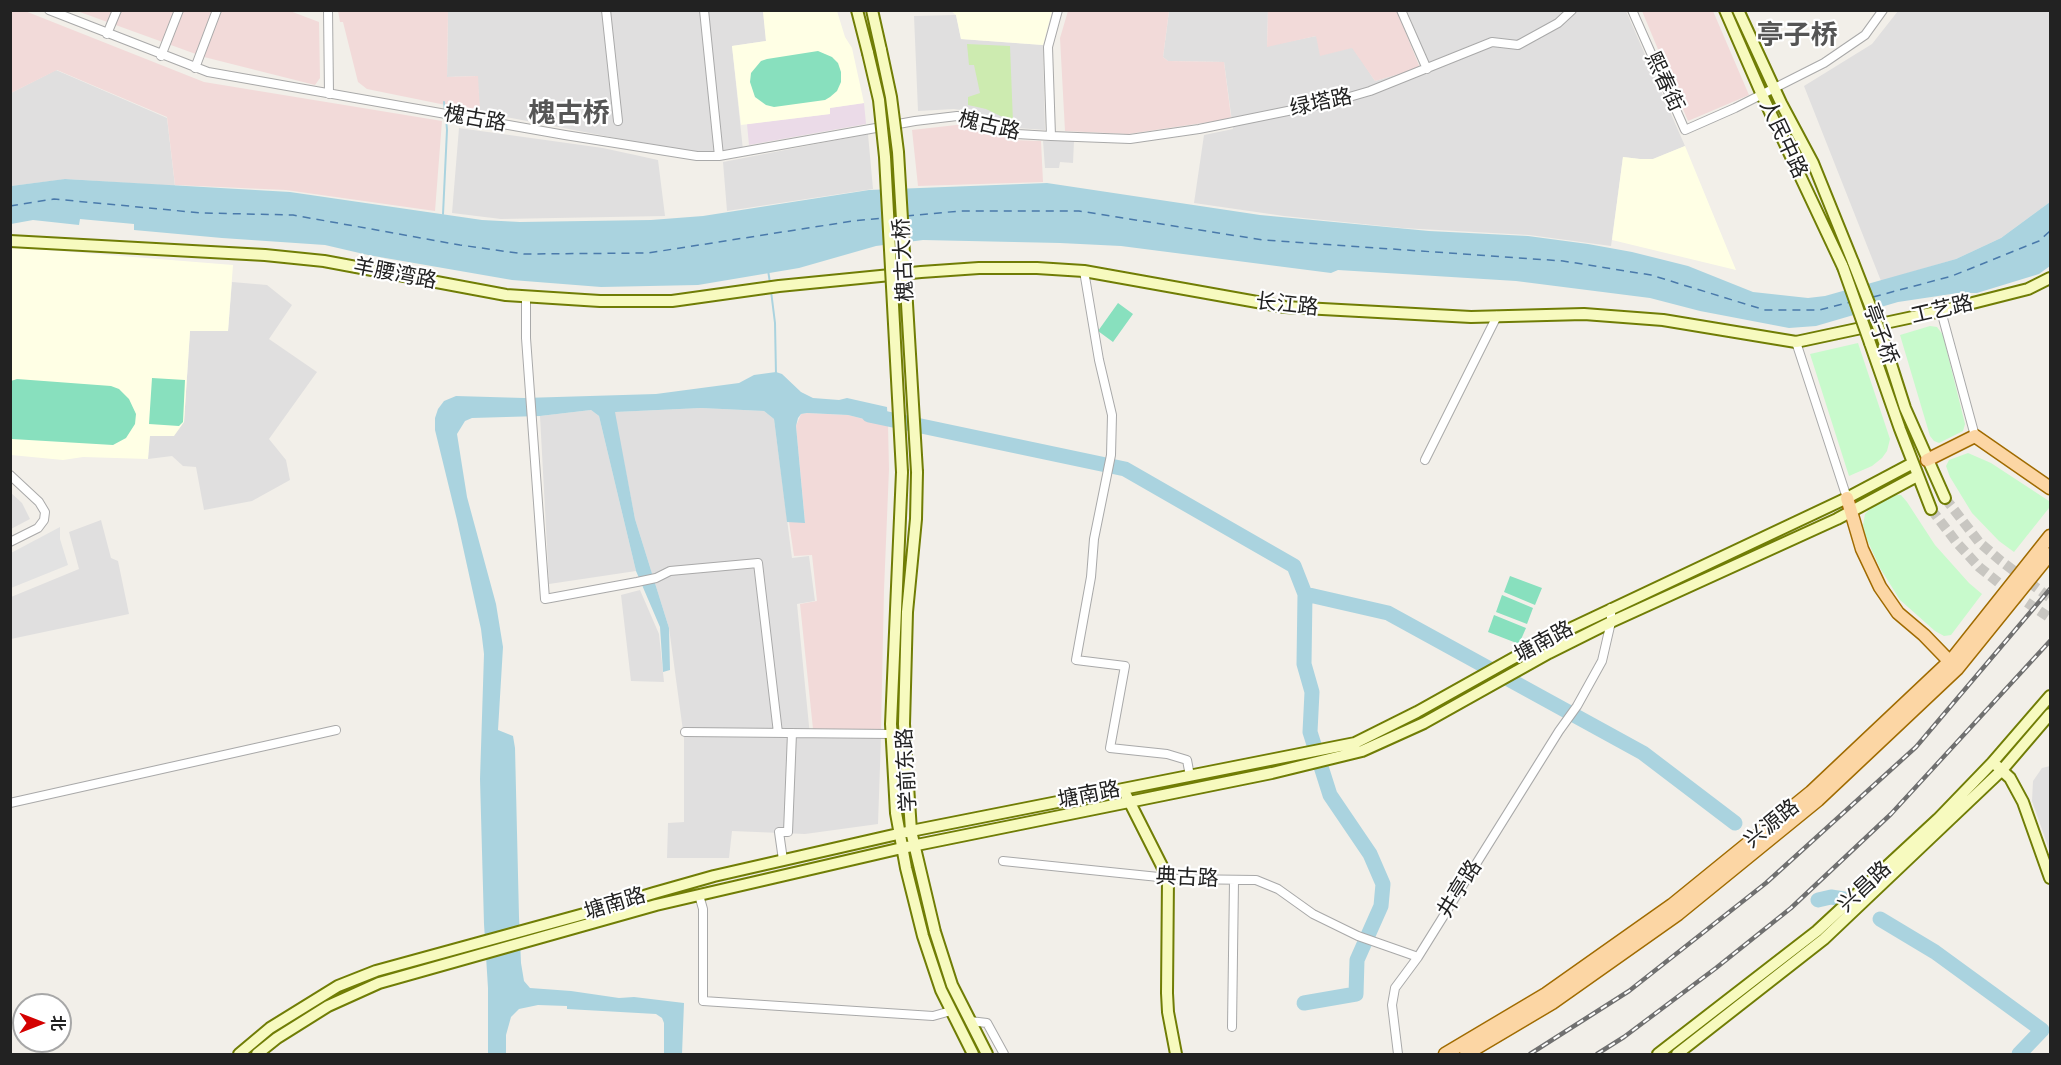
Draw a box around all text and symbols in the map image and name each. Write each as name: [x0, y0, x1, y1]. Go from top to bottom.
district label: 亭子桥: [1757, 20, 1837, 52]
street label: 熙春街: [1639, 48, 1689, 116]
street label: 绿塔路: [1288, 84, 1354, 122]
street label: 人民中路: [1754, 96, 1812, 182]
district label: 槐古桥: [529, 98, 609, 130]
street label: 槐古路: [442, 101, 508, 137]
street label: 槐古路: [955, 107, 1023, 145]
street label: 槐古大桥: [889, 217, 919, 303]
street label: 羊腰湾路: [351, 254, 439, 294]
street label: 长江路: [1254, 289, 1320, 321]
street label: 工艺路: [1908, 291, 1976, 329]
street label: 亭子桥: [1857, 300, 1903, 368]
street label: 塘南路: [1510, 616, 1578, 668]
street label: 学前东路: [892, 727, 922, 813]
street label: 塘南路: [1056, 777, 1122, 813]
street label: 兴源路: [1740, 794, 1804, 854]
street label: 井亭路: [1433, 856, 1487, 922]
street label: 兴昌路: [1833, 856, 1897, 918]
street label: 典古路: [1155, 864, 1219, 892]
street label: 塘南路: [581, 883, 649, 925]
north arrow: [12, 993, 72, 1053]
text: 北: [48, 1015, 68, 1031]

